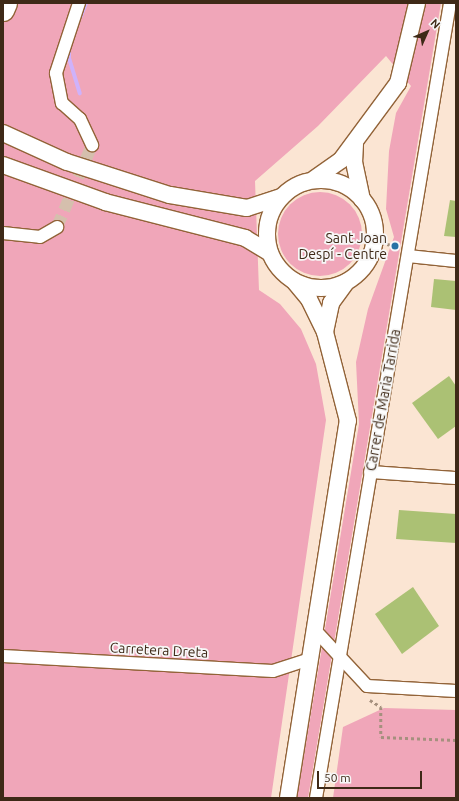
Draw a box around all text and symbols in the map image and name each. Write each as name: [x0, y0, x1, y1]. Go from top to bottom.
north arrow: [407, 12, 447, 52]
text: N: [428, 16, 443, 31]
place label: Sant Joan Despí - Centre: [298, 230, 387, 262]
marker: Sant Joan Despí - Centre: [390, 241, 400, 251]
street label: Carrer de Maria Tarrida: [362, 328, 404, 472]
street label: Carretera Dreta: [109, 639, 209, 661]
scale bar: [319, 763, 424, 789]
text: 50 m: [324, 771, 351, 784]

